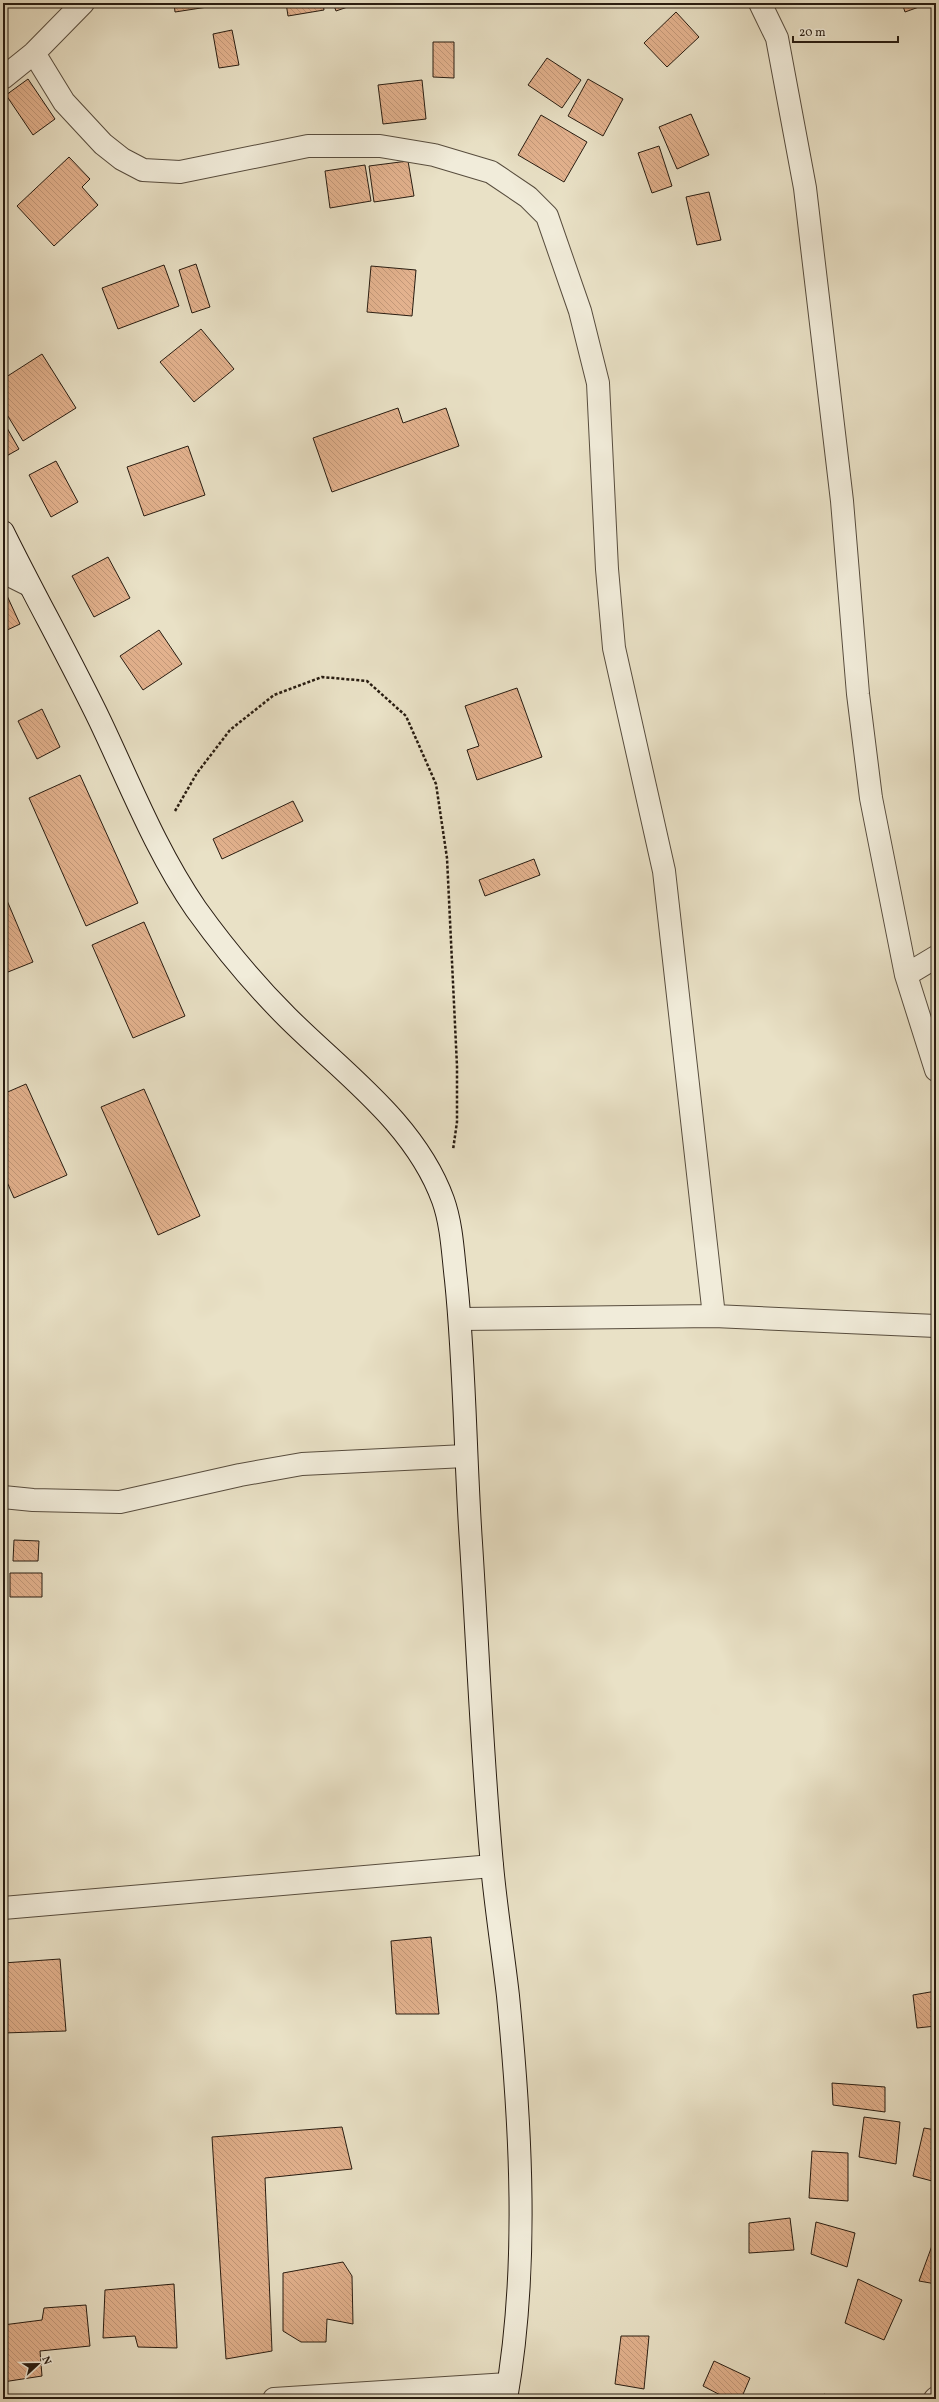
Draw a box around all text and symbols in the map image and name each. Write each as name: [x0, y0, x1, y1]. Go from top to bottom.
scale bar: [793, 18, 898, 44]
text: 20 m: [799, 25, 826, 41]
north arrow: [18, 2344, 58, 2384]
text: N: [37, 2354, 54, 2367]

